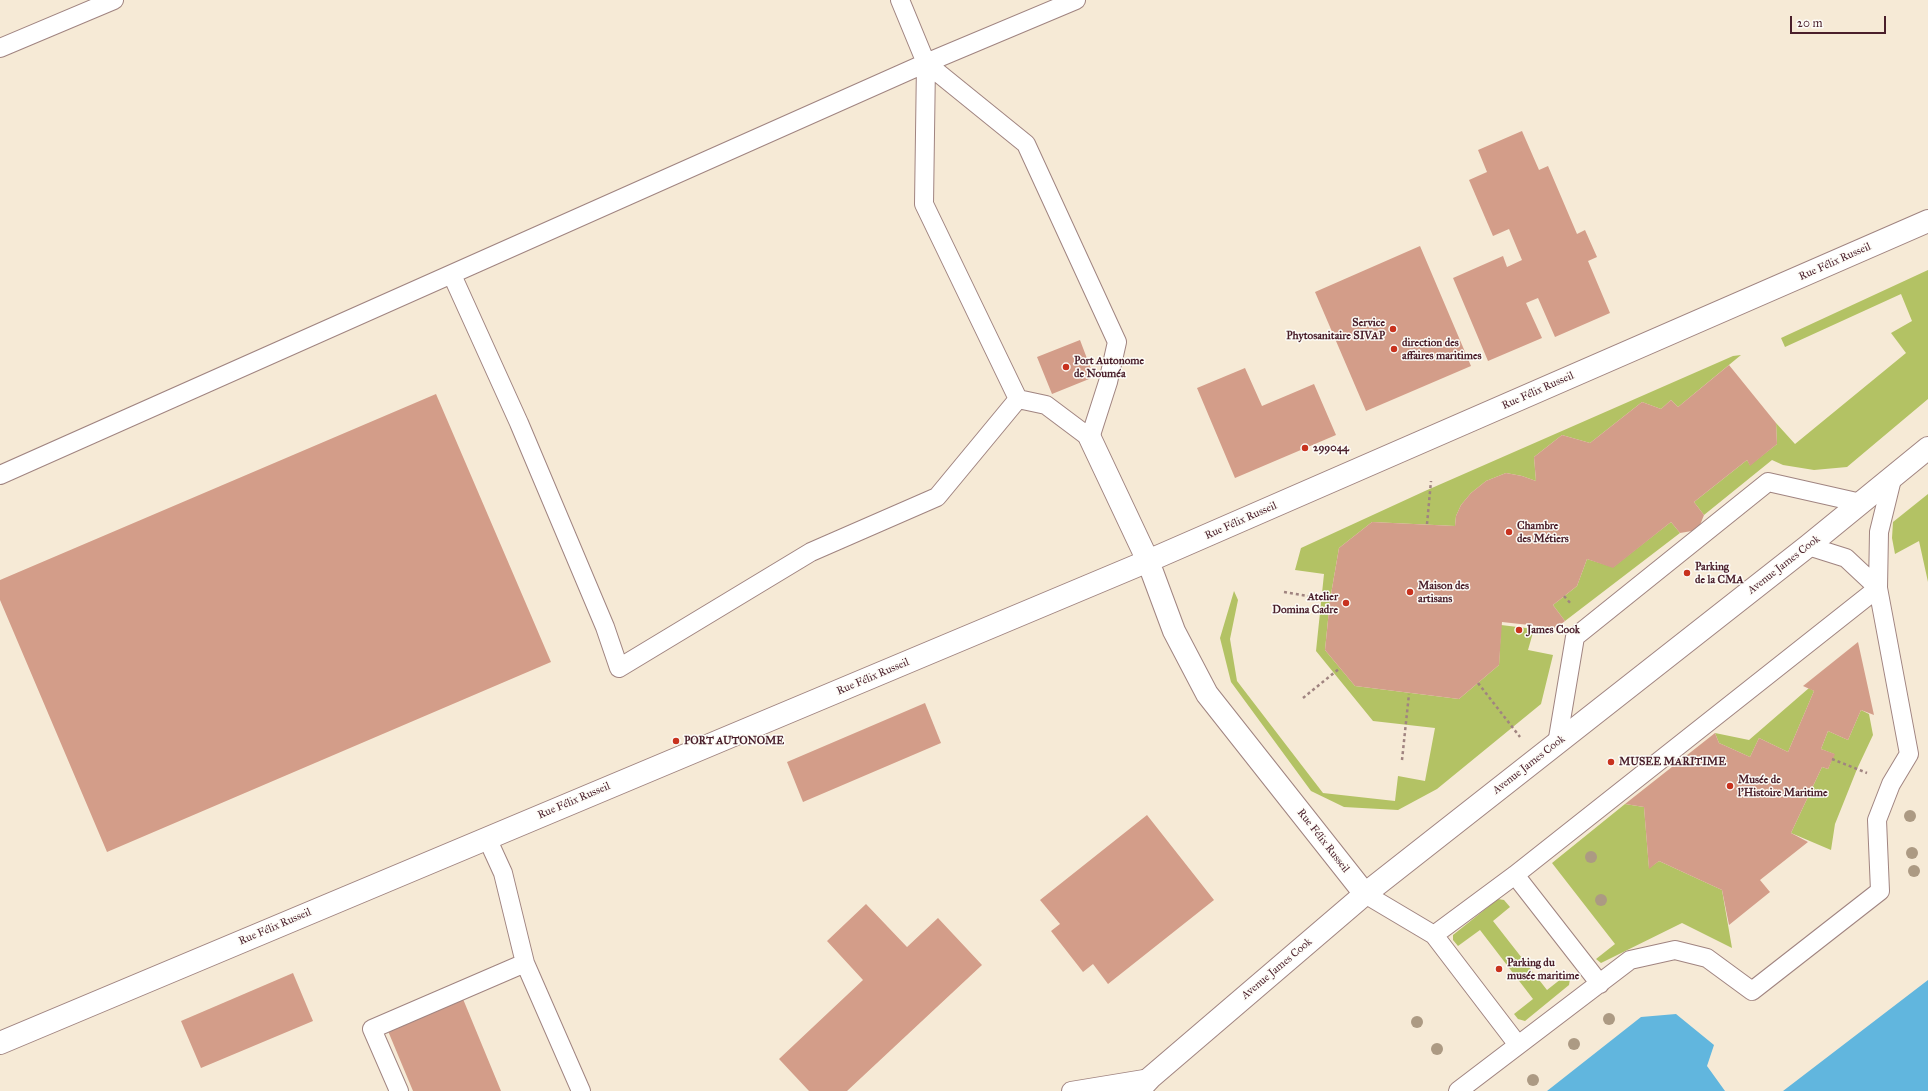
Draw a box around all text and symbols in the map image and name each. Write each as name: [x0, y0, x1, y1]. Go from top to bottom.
scale bar: [1792, 8, 1888, 34]
text: 20 m: [1797, 16, 1823, 30]
street label: Rue Félix Russeil: [1797, 240, 1873, 284]
place label: Service Phytosanitaire SIVAP: [1286, 316, 1385, 342]
marker: Service Phytosanitaire SIVAP: [1388, 324, 1398, 334]
place label: direction des affaires maritimes: [1402, 336, 1482, 362]
marker: direction des affaires maritimes: [1389, 344, 1399, 354]
place label: Port Autonome de Nouméa: [1074, 354, 1144, 380]
marker: Port Autonome de Nouméa: [1061, 362, 1071, 372]
street label: Rue Félix Russeil: [1500, 369, 1576, 413]
place label: 299044: [1313, 441, 1349, 455]
marker: 299044: [1300, 443, 1310, 453]
street label: Rue Félix Russeil: [1203, 499, 1279, 543]
place label: Chambre des Métiers: [1517, 519, 1569, 545]
marker: Chambre des Métiers: [1504, 527, 1514, 537]
street label: Avenue James Cook: [1745, 533, 1823, 597]
place label: Parking de la CMA: [1695, 560, 1744, 586]
marker: Parking de la CMA: [1682, 568, 1692, 578]
place label: Maison des artisans: [1418, 579, 1469, 605]
marker: Maison des artisans: [1405, 587, 1415, 597]
place label: Atelier Domina Cadre: [1272, 590, 1338, 616]
marker: Atelier Domina Cadre: [1341, 598, 1351, 608]
place label: James Cook: [1527, 623, 1580, 637]
marker: James Cook: [1514, 625, 1524, 635]
street label: Rue Félix Russeil: [835, 656, 911, 698]
street label: Avenue James Cook: [1490, 733, 1568, 797]
place label: PORT AUTONOME: [684, 734, 784, 748]
marker: PORT AUTONOME: [671, 736, 681, 746]
place label: MUSEE MARITIME: [1619, 755, 1726, 769]
marker: MUSEE MARITIME: [1606, 757, 1616, 767]
place label: Musée de l'Histoire Maritime: [1738, 773, 1828, 799]
street label: Rue Félix Russeil: [536, 780, 612, 822]
marker: Musée de l'Histoire Maritime: [1725, 781, 1735, 791]
street label: Rue Félix Russeil: [1294, 806, 1352, 876]
street label: Rue Félix Russeil: [237, 906, 313, 948]
street label: Avenue James Cook: [1239, 936, 1315, 1002]
place label: Parking du musée maritime: [1507, 956, 1579, 982]
marker: Parking du musée maritime: [1494, 964, 1504, 974]

